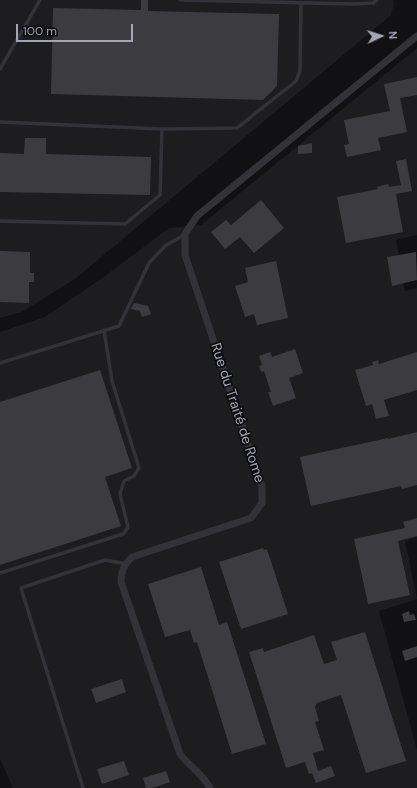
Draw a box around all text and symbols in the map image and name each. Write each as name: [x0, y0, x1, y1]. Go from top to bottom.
scale bar: [18, 16, 135, 42]
north arrow: [361, 16, 401, 56]
text: 100 m: [23, 23, 57, 39]
text: N: [386, 31, 400, 40]
street label: Rue du Traité de Rome: [206, 341, 268, 485]

